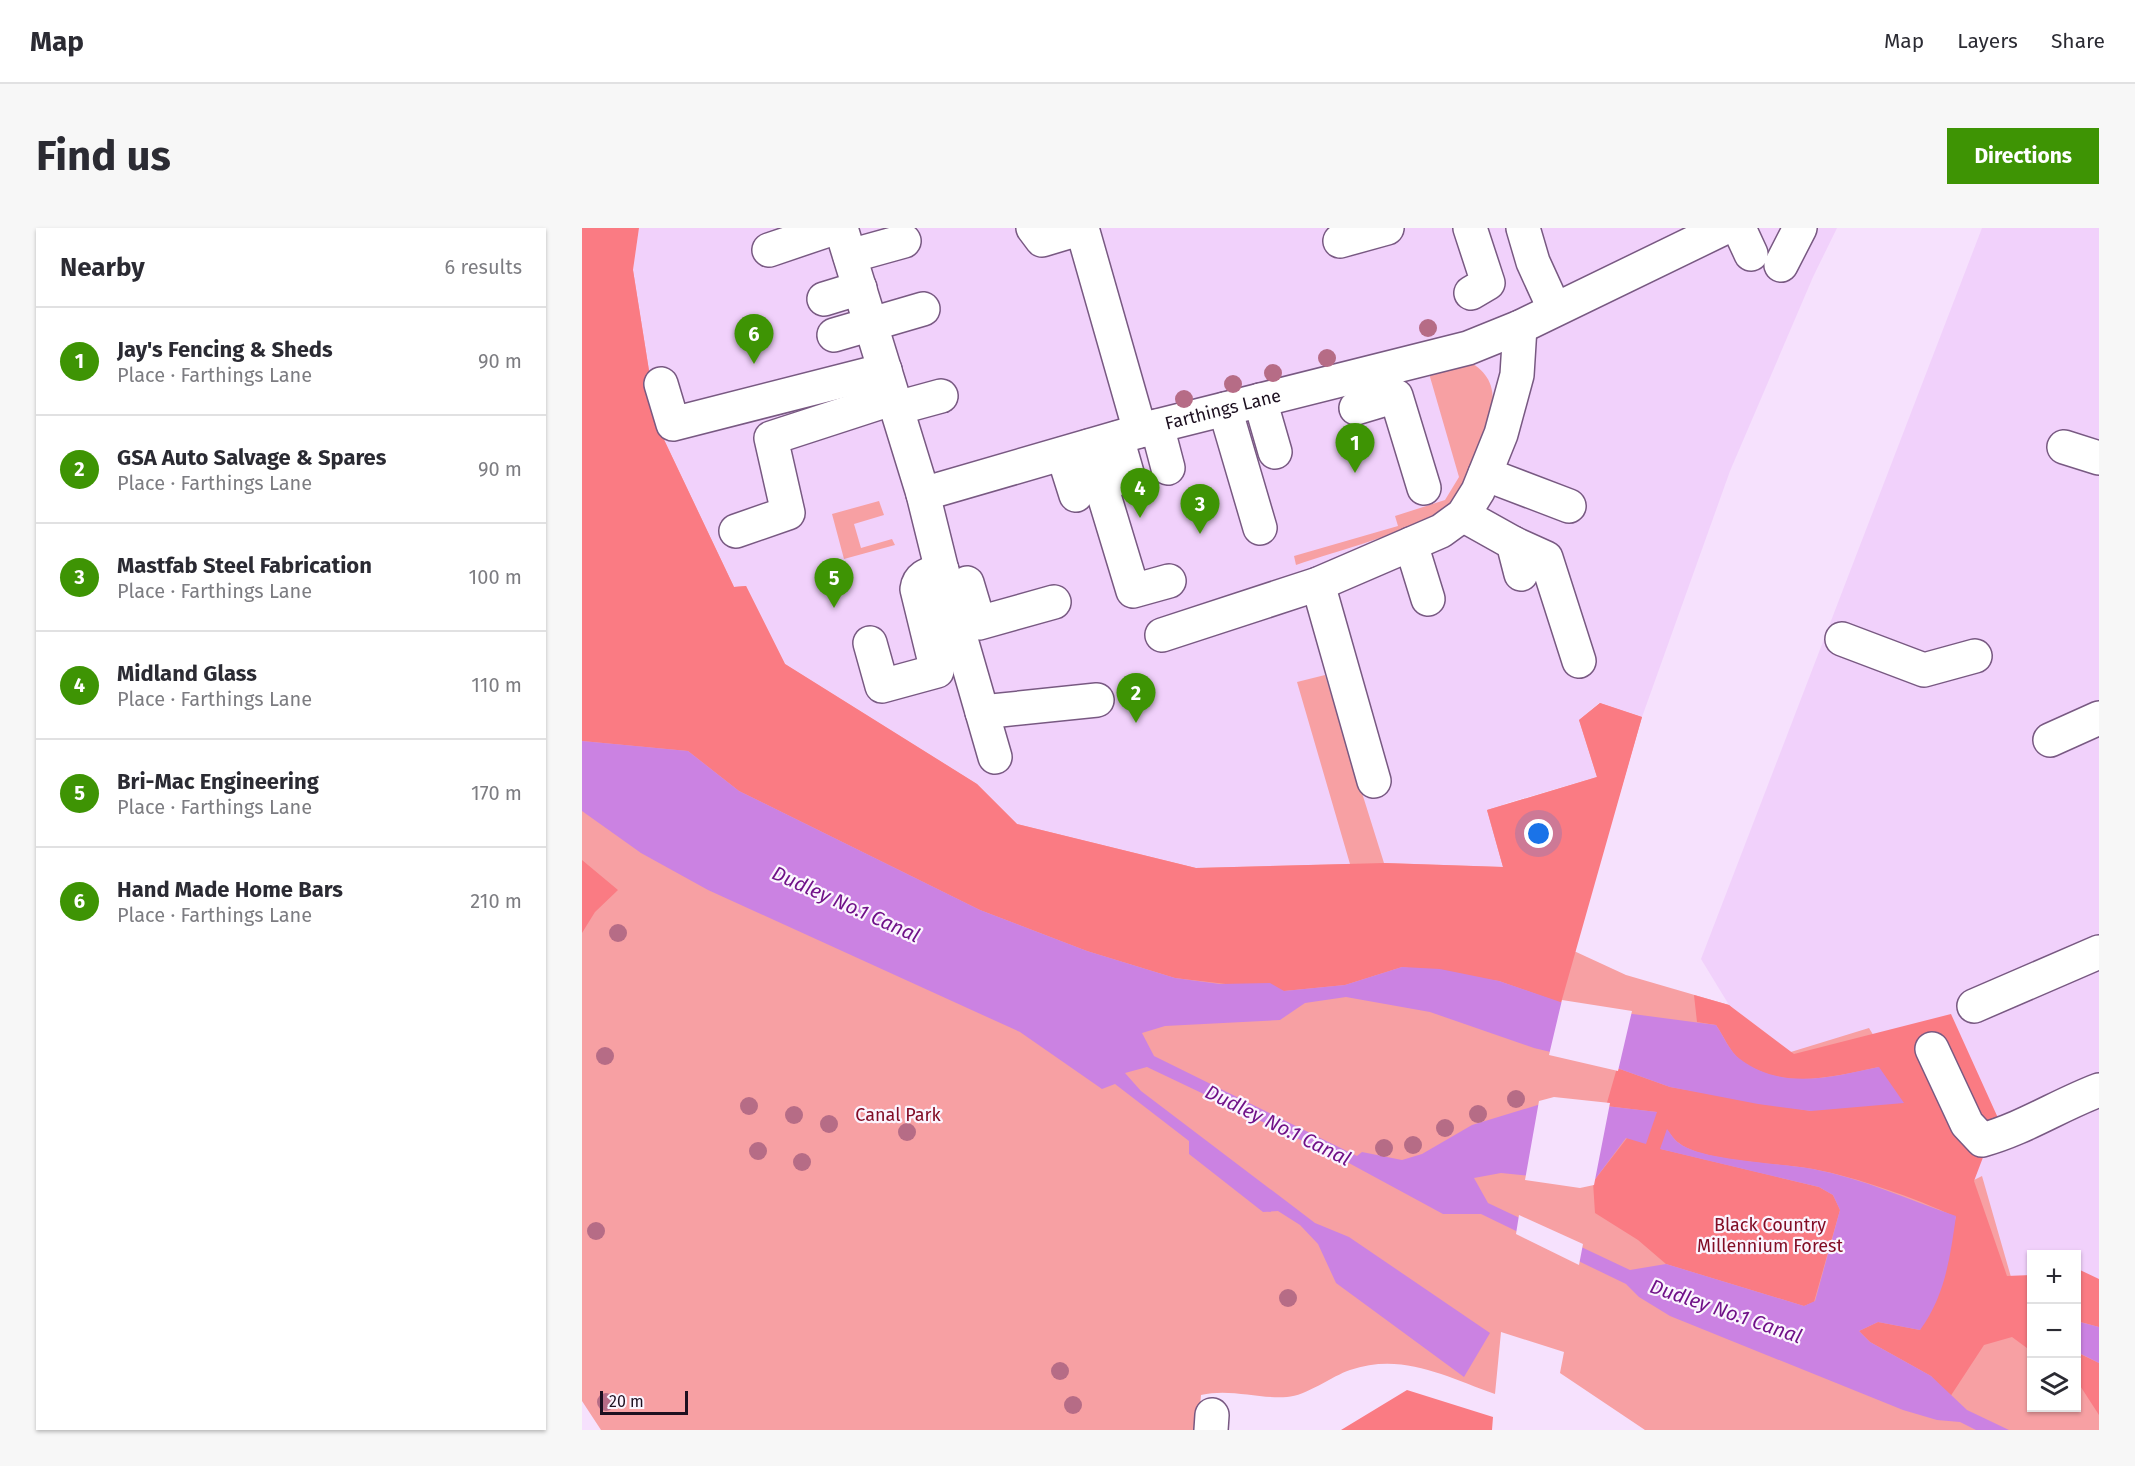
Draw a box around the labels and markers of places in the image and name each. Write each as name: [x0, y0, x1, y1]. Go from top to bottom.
pin: 6: [734, 314, 774, 364]
pin: 1: [1336, 424, 1374, 473]
pin: 4: [1120, 468, 1160, 518]
pin: 3: [1180, 484, 1220, 534]
pin: 5: [814, 558, 854, 608]
pin: 2: [1116, 674, 1156, 723]

